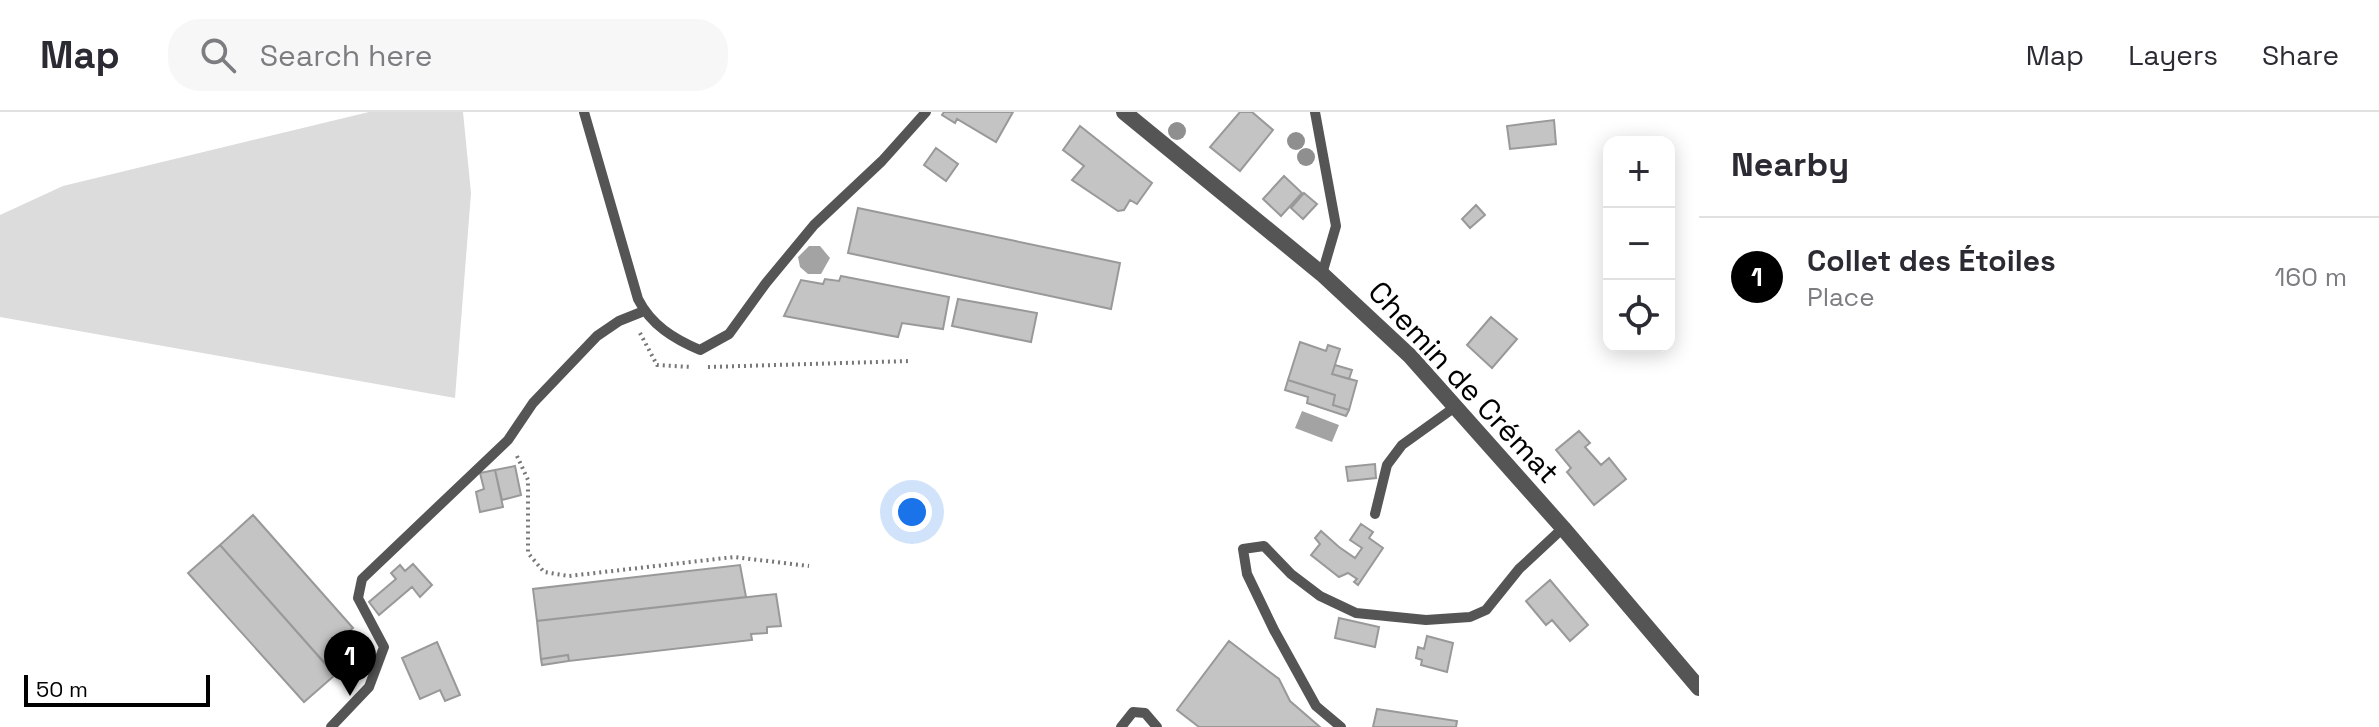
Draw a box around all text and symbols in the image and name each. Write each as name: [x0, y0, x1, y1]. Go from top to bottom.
search box: [168, 19, 728, 91]
text: Map: [40, 31, 120, 79]
icon: search: [196, 33, 240, 77]
text: Search here: [260, 36, 433, 75]
text: Map: [2026, 37, 2084, 73]
text: Layers: [2128, 37, 2218, 73]
text: Share: [2262, 37, 2339, 73]
map controls: [1603, 136, 1675, 352]
button: +: [1603, 136, 1675, 208]
text: Nearby: [1731, 143, 1849, 186]
button: −: [1603, 208, 1675, 280]
text: Collet des Étoiles: [1807, 241, 2056, 280]
text: 1: [1751, 260, 1763, 294]
text: 160 m: [2275, 260, 2347, 294]
street label: Chemin de Crémat: [1360, 272, 1568, 492]
button: locate: [1603, 280, 1675, 352]
text: Place: [1807, 280, 1875, 314]
your location: [892, 492, 932, 532]
pin: 1: [324, 630, 376, 696]
scale bar: [24, 671, 210, 707]
text: 50 m: [36, 675, 88, 703]

